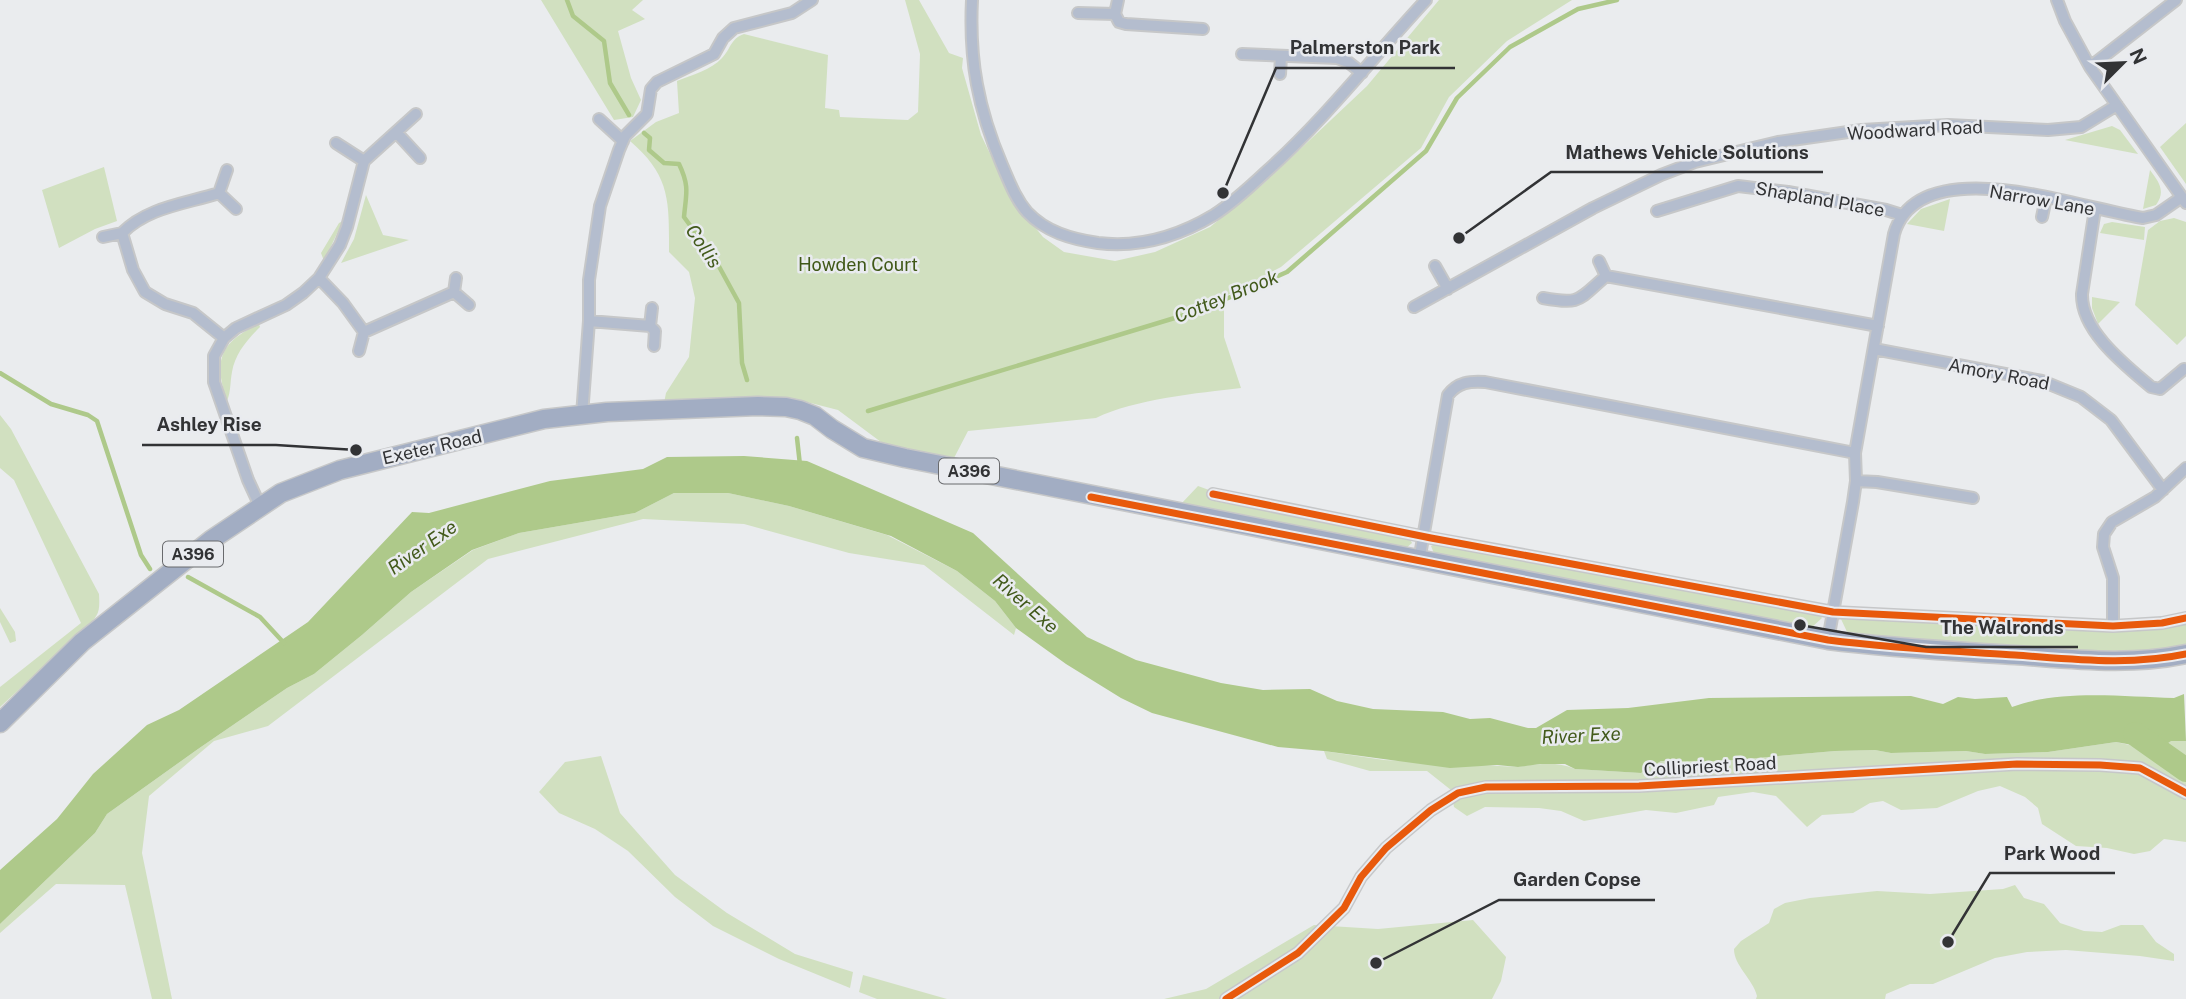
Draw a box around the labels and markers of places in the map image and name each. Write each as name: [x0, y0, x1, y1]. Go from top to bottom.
callout: Palmerston Park: [1276, 28, 1455, 68]
callout: Mathews Vehicle Solutions: [1551, 132, 1823, 172]
callout: Ashley Rise: [142, 405, 276, 445]
callout: The Walronds: [1926, 607, 2078, 647]
callout: Park Wood: [1990, 833, 2115, 873]
callout: Garden Copse: [1499, 860, 1655, 900]

